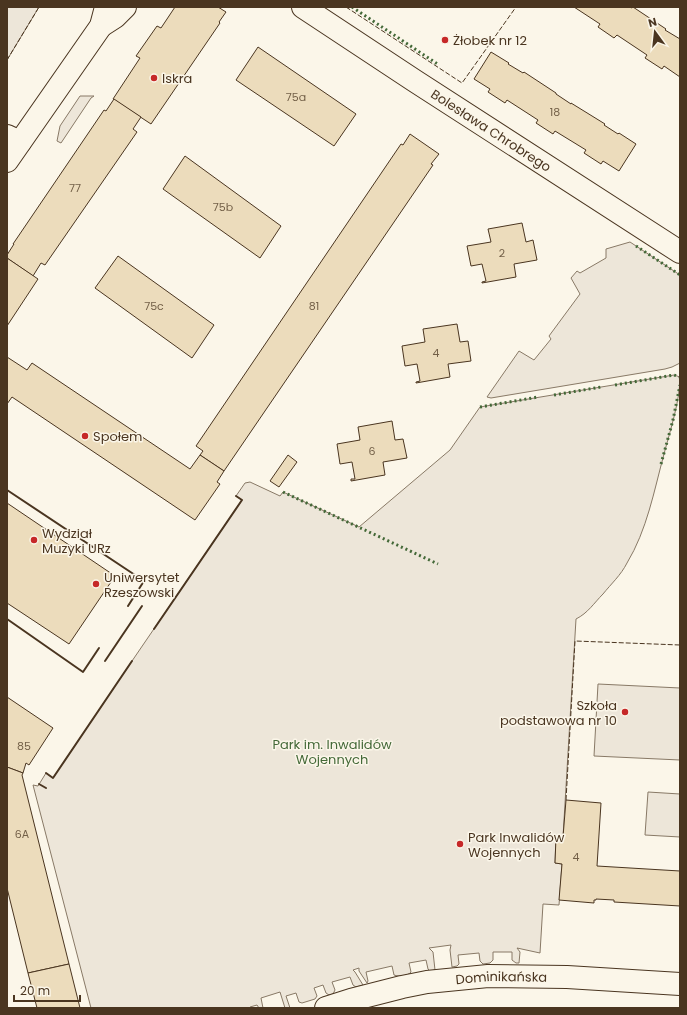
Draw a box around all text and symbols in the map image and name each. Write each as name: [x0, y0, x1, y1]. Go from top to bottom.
north arrow: [635, 12, 675, 52]
text: N: [646, 14, 658, 31]
place label: Żłobek nr 12: [453, 31, 527, 50]
marker: Żłobek nr 12: [440, 35, 450, 45]
place label: Iskra: [162, 69, 192, 88]
marker: Iskra: [149, 73, 159, 83]
street label: Bolesława Chrobrego: [427, 85, 555, 177]
house number: 75a: [286, 89, 306, 105]
house number: 18: [550, 104, 560, 120]
house number: 77: [69, 180, 81, 196]
house number: 75b: [213, 199, 233, 215]
house number: 2: [499, 245, 505, 261]
house number: 75c: [144, 298, 164, 314]
house number: 81: [309, 298, 319, 314]
house number: 4: [433, 345, 440, 361]
place label: Społem: [93, 427, 142, 446]
marker: Społem: [80, 431, 90, 441]
house number: 6: [369, 443, 376, 459]
place label: Wydział Muzyki URz: [42, 524, 111, 558]
marker: Wydział Muzyki URz: [29, 535, 39, 545]
place label: Uniwersytet Rzeszowski: [104, 568, 180, 602]
marker: Uniwersytet Rzeszowski: [91, 579, 101, 589]
place label: Szkoła podstawowa nr 10: [500, 696, 617, 730]
marker: Szkoła podstawowa nr 10: [620, 707, 630, 717]
park label: Park im. Inwalidów Wojennych: [272, 735, 392, 769]
house number: 85: [17, 738, 31, 754]
house number: 6A: [15, 826, 30, 842]
place label: Park Inwalidów Wojennych: [468, 828, 565, 862]
marker: Park Inwalidów Wojennych: [455, 839, 465, 849]
house number: 4: [573, 849, 580, 865]
street label: Dominikańska: [455, 967, 547, 989]
scale bar: [14, 977, 80, 1003]
text: 20 m: [20, 982, 50, 999]

